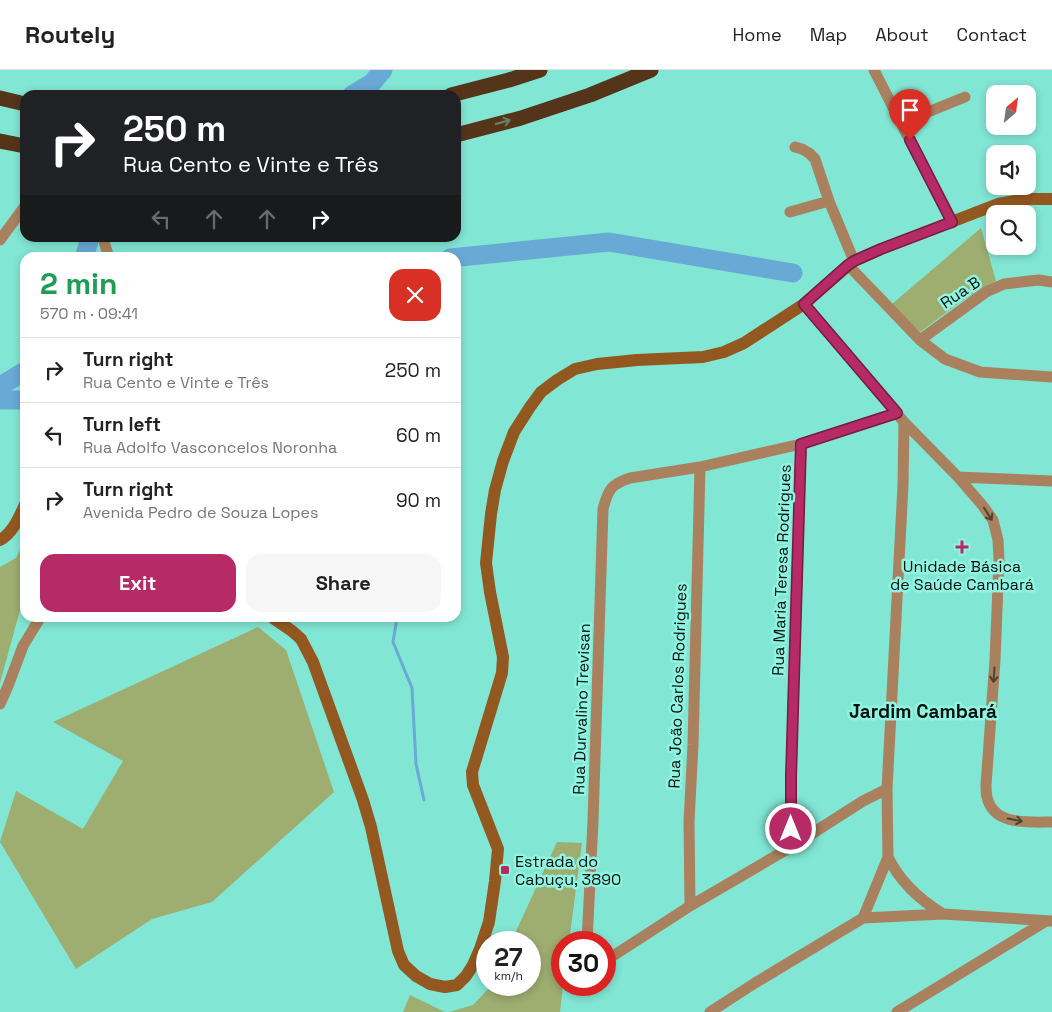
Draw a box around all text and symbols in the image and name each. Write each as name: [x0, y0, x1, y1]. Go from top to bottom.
text: Routely: [25, 19, 115, 50]
text: Home: [733, 23, 782, 46]
text: Map: [810, 23, 847, 46]
text: About: [875, 23, 929, 46]
text: Contact: [957, 23, 1027, 46]
north arrow: [986, 85, 1036, 135]
map controls: [986, 85, 1036, 255]
pin: [889, 89, 931, 140]
icon: arrive: [896, 96, 924, 124]
text: 250 m: [123, 107, 226, 151]
icon: right: [40, 110, 105, 175]
one-way arrow: [495, 117, 511, 127]
button: sound: [986, 145, 1036, 195]
text: Rua Cento e Vinte e Três: [123, 150, 379, 178]
icon: left: [147, 205, 175, 233]
icon: ahead: [200, 205, 228, 233]
icon: ahead: [253, 205, 281, 233]
icon: right: [306, 205, 334, 233]
button: search: [986, 205, 1036, 255]
text: 2 min: [40, 264, 118, 303]
button: close: [389, 269, 441, 321]
street label: Rua B: [936, 271, 984, 313]
text: 570 m · 09:41: [40, 303, 138, 324]
text: Turn right: [83, 347, 173, 372]
icon: right: [40, 356, 68, 384]
text: 250 m: [385, 358, 441, 383]
text: Rua Cento e Vinte e Três: [83, 372, 269, 393]
text: Turn left: [83, 412, 161, 437]
icon: left: [40, 421, 68, 449]
text: 60 m: [396, 423, 441, 448]
text: Rua Adolfo Vasconcelos Noronha: [83, 437, 337, 458]
street label: Rua Maria Teresa Rodrigues: [767, 464, 796, 676]
text: Turn right: [83, 477, 173, 502]
icon: right: [40, 486, 68, 514]
text: 90 m: [396, 488, 441, 513]
text: Avenida Pedro de Souza Lopes: [83, 502, 319, 523]
one-way arrow: [984, 507, 994, 521]
marker: Unidade Básica de Saúde Cambará: [955, 540, 969, 554]
button: Exit: [40, 554, 236, 612]
button: Share: [246, 554, 441, 612]
place label: Unidade Básica de Saúde Cambará: [890, 556, 1034, 595]
street label: Rua João Carlos Rodrigues: [663, 583, 692, 789]
street label: Rua Durvalino Trevisan: [568, 623, 595, 795]
one-way arrow: [989, 666, 998, 682]
district label: Jardim Cambará: [849, 699, 997, 724]
position arrow: [764, 802, 816, 854]
one-way arrow: [1007, 816, 1023, 826]
place label: Estrada do Cabuçu, 3890: [515, 851, 621, 890]
marker: Estrada do Cabuçu, 3890: [499, 864, 511, 876]
speed limit sign: 30: [551, 931, 616, 996]
text: 27: [494, 941, 523, 973]
text: km/h: [494, 968, 523, 984]

